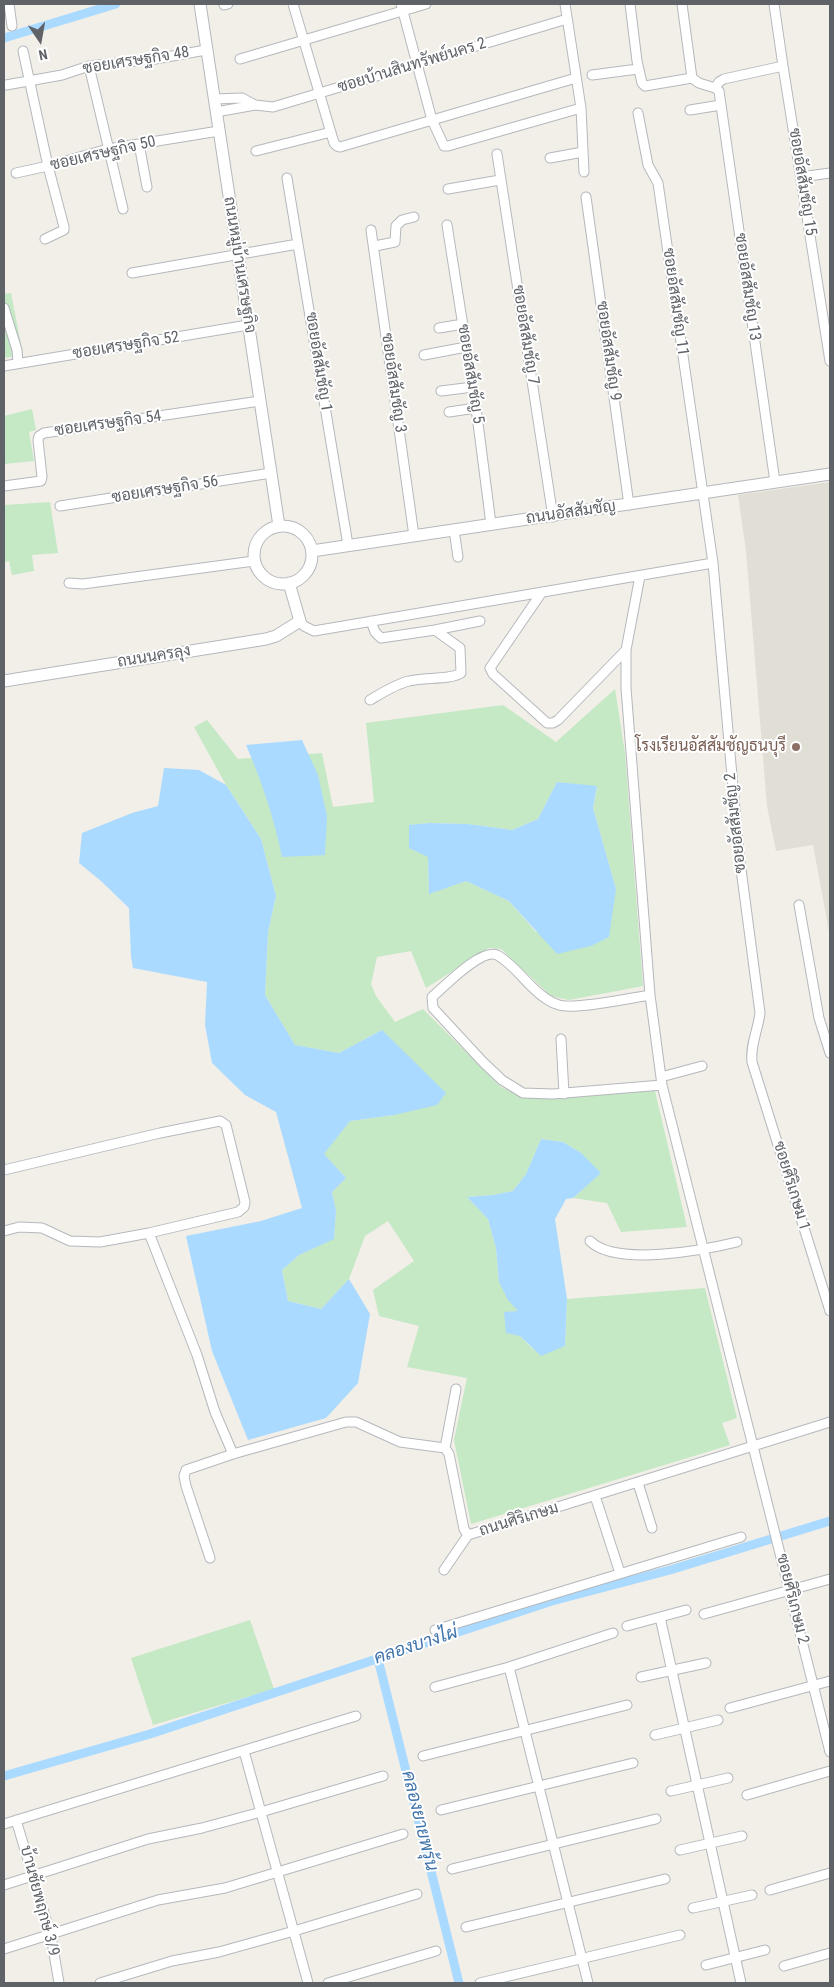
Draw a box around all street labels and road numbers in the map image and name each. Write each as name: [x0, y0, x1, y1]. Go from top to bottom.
street label: ซอยบ้านสินทรัพย์นคร 2: [335, 34, 489, 98]
street label: ซอยเศรษฐกิจ 48: [81, 43, 191, 79]
street label: ซอยอัสสัมชัญ 15: [784, 127, 820, 237]
street label: ซอยเศรษฐกิจ 50: [48, 133, 158, 175]
street label: ถนนหมู่บ้านเศรษฐกิจ: [219, 195, 259, 335]
street label: ซอยอัสสัมชัญ 13: [730, 232, 764, 342]
street label: ซอยอัสสัมชัญ 11: [658, 247, 692, 357]
street label: ซอยอัสสัมชัญ 7: [508, 284, 542, 386]
street label: ซอยอัสสัมชัญ 9: [591, 300, 625, 402]
street label: ซอยอัสสัมชัญ 1: [301, 311, 335, 413]
street label: ซอยอัสสัมชัญ 5: [453, 323, 487, 425]
street label: ซอยเศรษฐกิจ 52: [71, 328, 181, 364]
street label: ซอยอัสสัมชัญ 3: [376, 332, 410, 434]
street label: ซอยเศรษฐกิจ 54: [53, 407, 163, 441]
street label: ซอยเศรษฐกิจ 56: [110, 472, 220, 508]
street label: ถนนอัสสัมชัญ: [525, 497, 617, 529]
street label: ถนนนครลุง: [116, 642, 192, 672]
street label: ซอยอัสสัมชัญ 2: [721, 772, 751, 874]
street label: ซอยศิริเกษม 1: [768, 1139, 814, 1233]
street label: ถนนศิริเกษม: [477, 1499, 561, 1541]
street label: ซอยศิริเกษม 2: [772, 1552, 812, 1646]
street label: บ้านชัยพฤกษ์ 3/9: [15, 1844, 63, 1958]

